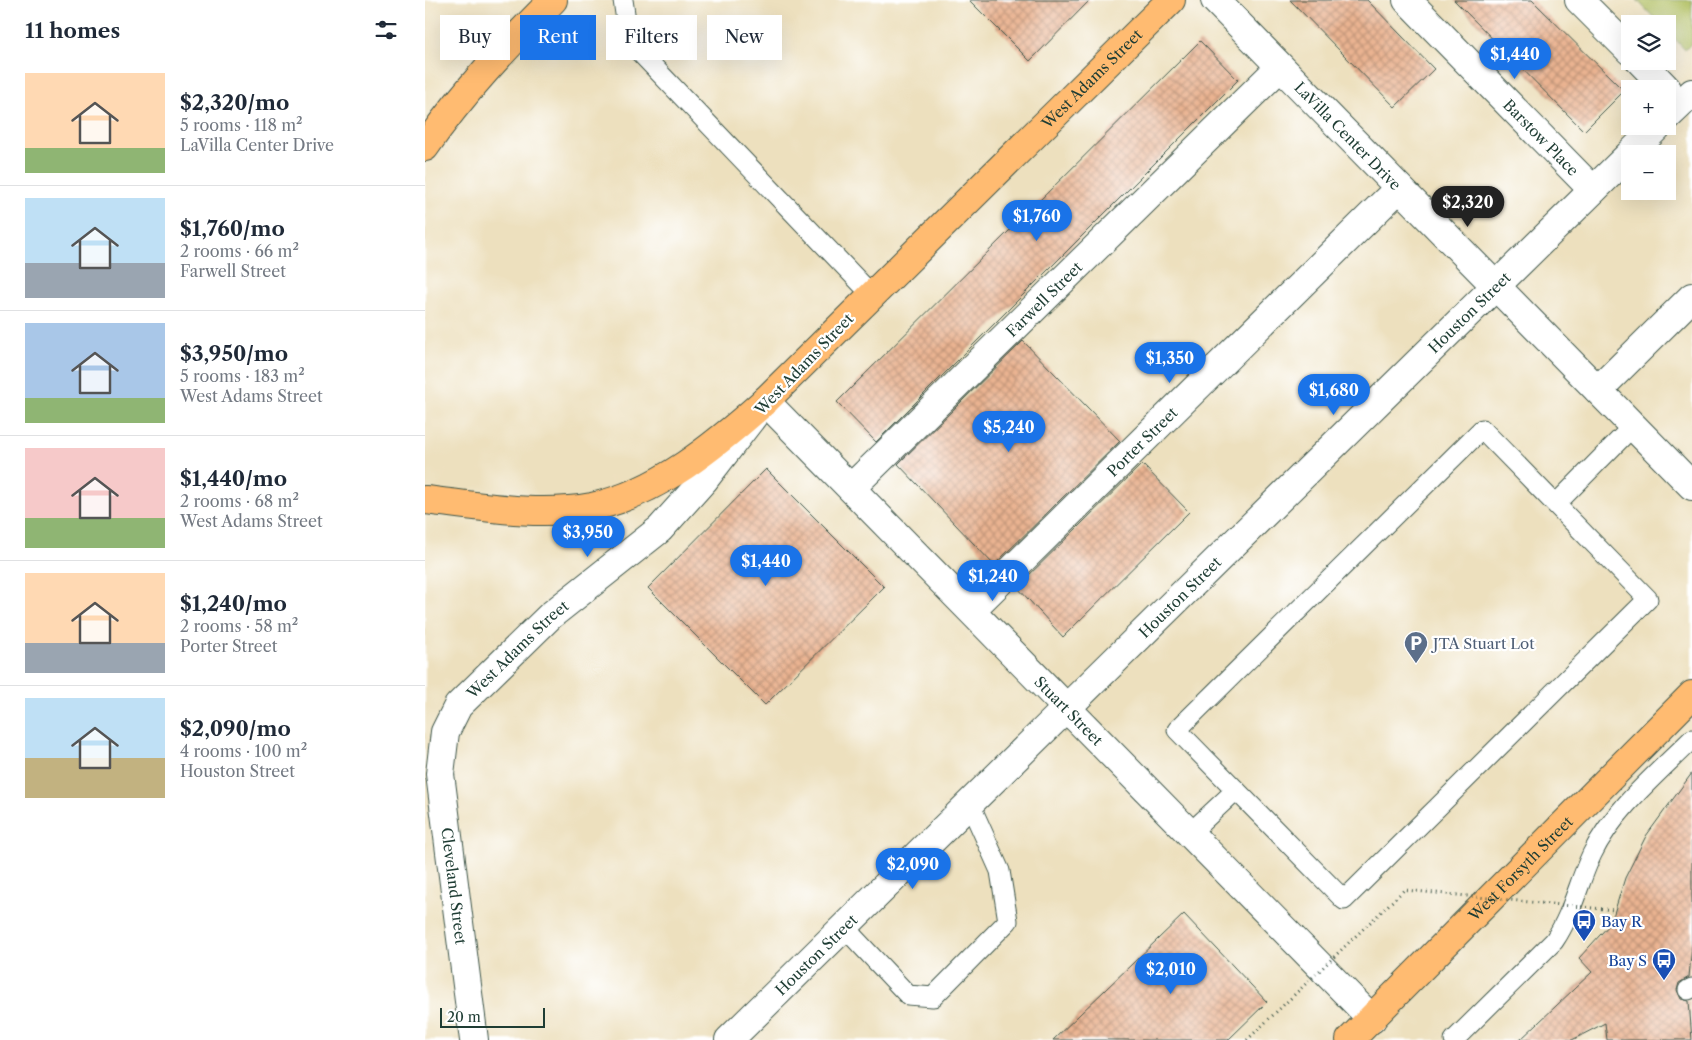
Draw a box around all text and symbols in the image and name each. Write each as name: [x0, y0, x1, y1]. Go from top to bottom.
chip: Buy: [440, 15, 510, 60]
chip: Rent: [520, 15, 596, 60]
chip: Filters: [606, 15, 697, 60]
chip: New: [707, 15, 782, 60]
map controls: [1621, 15, 1676, 200]
button: layers: [1621, 15, 1676, 70]
icon: filters: [372, 16, 400, 44]
text: 11 homes: [25, 18, 120, 43]
street label: West Adams Street: [1037, 24, 1146, 133]
pin: $1,440: [1474, 38, 1556, 80]
text: $1,440: [1490, 44, 1540, 64]
street label: LaVilla Center Drive: [1291, 77, 1405, 194]
button: +: [1621, 80, 1676, 135]
text: $2,320/mo: [180, 90, 289, 115]
icon: home: [65, 93, 125, 153]
street label: Barstow Place: [1500, 95, 1583, 180]
text: 5 rooms · 118 m²: [180, 115, 303, 135]
text: LaVilla Center Drive: [180, 135, 334, 155]
button: −: [1621, 145, 1676, 200]
pin: $2,320: [1427, 186, 1509, 228]
text: $2,320: [1442, 192, 1494, 212]
pin: $1,760: [996, 200, 1078, 242]
text: $1,760: [1013, 206, 1061, 226]
text: $1,760/mo: [180, 216, 285, 241]
icon: home: [65, 218, 125, 278]
text: 2 rooms · 66 m²: [180, 241, 299, 261]
street label: Farwell Street: [1002, 257, 1086, 340]
text: Farwell Street: [180, 261, 286, 281]
street label: Houston Street: [1424, 267, 1515, 357]
street label: West Adams Street: [750, 309, 858, 419]
text: $3,950/mo: [180, 341, 288, 366]
pin: $1,350: [1129, 342, 1211, 384]
icon: home: [65, 343, 125, 403]
text: $1,350: [1146, 348, 1194, 368]
text: 5 rooms · 183 m²: [180, 366, 305, 386]
pin: $1,680: [1293, 374, 1375, 416]
text: $1,680: [1309, 380, 1359, 400]
text: West Adams Street: [180, 386, 323, 406]
street label: Porter Street: [1103, 402, 1182, 480]
pin: $5,240: [968, 410, 1050, 453]
text: $5,240: [983, 417, 1035, 437]
text: $1,440/mo: [180, 466, 287, 491]
icon: home: [65, 468, 125, 528]
text: 2 rooms · 68 m²: [180, 491, 299, 511]
text: West Adams Street: [180, 511, 323, 531]
pin: $3,950: [547, 516, 629, 558]
text: $3,950: [563, 522, 613, 542]
pin: $1,440: [725, 544, 807, 587]
text: $1,440: [741, 551, 791, 571]
street label: Houston Street: [1135, 552, 1225, 641]
pin: $1,240: [952, 560, 1034, 602]
text: $1,240: [968, 566, 1018, 586]
text: $1,240/mo: [180, 591, 287, 616]
icon: home: [65, 593, 125, 653]
street label: West Adams Street: [462, 595, 573, 703]
text: 2 rooms · 58 m²: [180, 616, 298, 636]
parking icon: JTA Stuart Lot: [1403, 630, 1429, 664]
place label: JTA Stuart Lot: [1431, 634, 1535, 653]
text: Porter Street: [180, 636, 277, 656]
street label: Stuart Street: [1031, 672, 1108, 750]
text: $2,090/mo: [180, 716, 291, 741]
icon: home: [65, 718, 125, 778]
text: 4 rooms · 100 m²: [180, 741, 307, 761]
text: Houston Street: [180, 761, 295, 781]
street label: West Forsyth Street: [1464, 811, 1577, 925]
street label: Cleveland Street: [437, 826, 471, 946]
pin: $2,090: [872, 848, 954, 890]
text: $2,090: [887, 854, 939, 874]
bus stop icon: Bay R: [1571, 908, 1597, 942]
street label: Houston Street: [771, 909, 862, 999]
place label: Bay R: [1601, 912, 1643, 931]
bus stop icon: Bay S: [1651, 947, 1677, 981]
place label: Bay S: [1608, 951, 1647, 970]
pin: $2,010: [1130, 952, 1212, 995]
text: $2,010: [1146, 959, 1196, 979]
scale bar: [440, 1005, 545, 1028]
text: 20 m: [447, 1008, 481, 1026]

